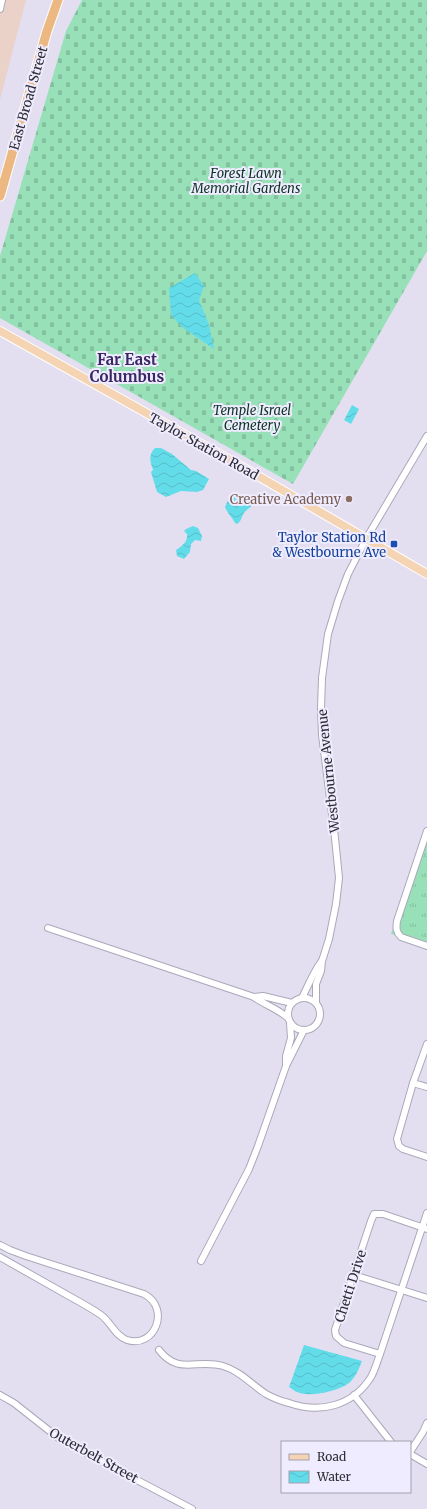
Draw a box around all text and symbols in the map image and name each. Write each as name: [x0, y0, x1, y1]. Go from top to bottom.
street label: East Broad Street: [6, 44, 51, 152]
park label: Forest Lawn Memorial Gardens: [191, 165, 301, 197]
district label: Far East Columbus: [90, 350, 164, 386]
park label: Temple Israel Cemetery: [213, 402, 291, 434]
street label: Taylor Station Road: [146, 409, 262, 484]
place label: Creative Academy: [230, 491, 341, 508]
marker: Creative Academy: [344, 494, 354, 504]
place label: Taylor Station Rd & Westbourne Ave: [272, 529, 386, 561]
marker: Taylor Station Rd & Westbourne Ave: [389, 539, 399, 549]
street label: Westbourne Avenue: [314, 708, 344, 835]
street label: Chetti Drive: [331, 1248, 370, 1325]
street label: Outerbelt Street: [46, 1424, 141, 1487]
legend: [281, 1441, 411, 1493]
text: Road: [317, 1449, 346, 1464]
text: Water: [316, 1469, 352, 1484]

